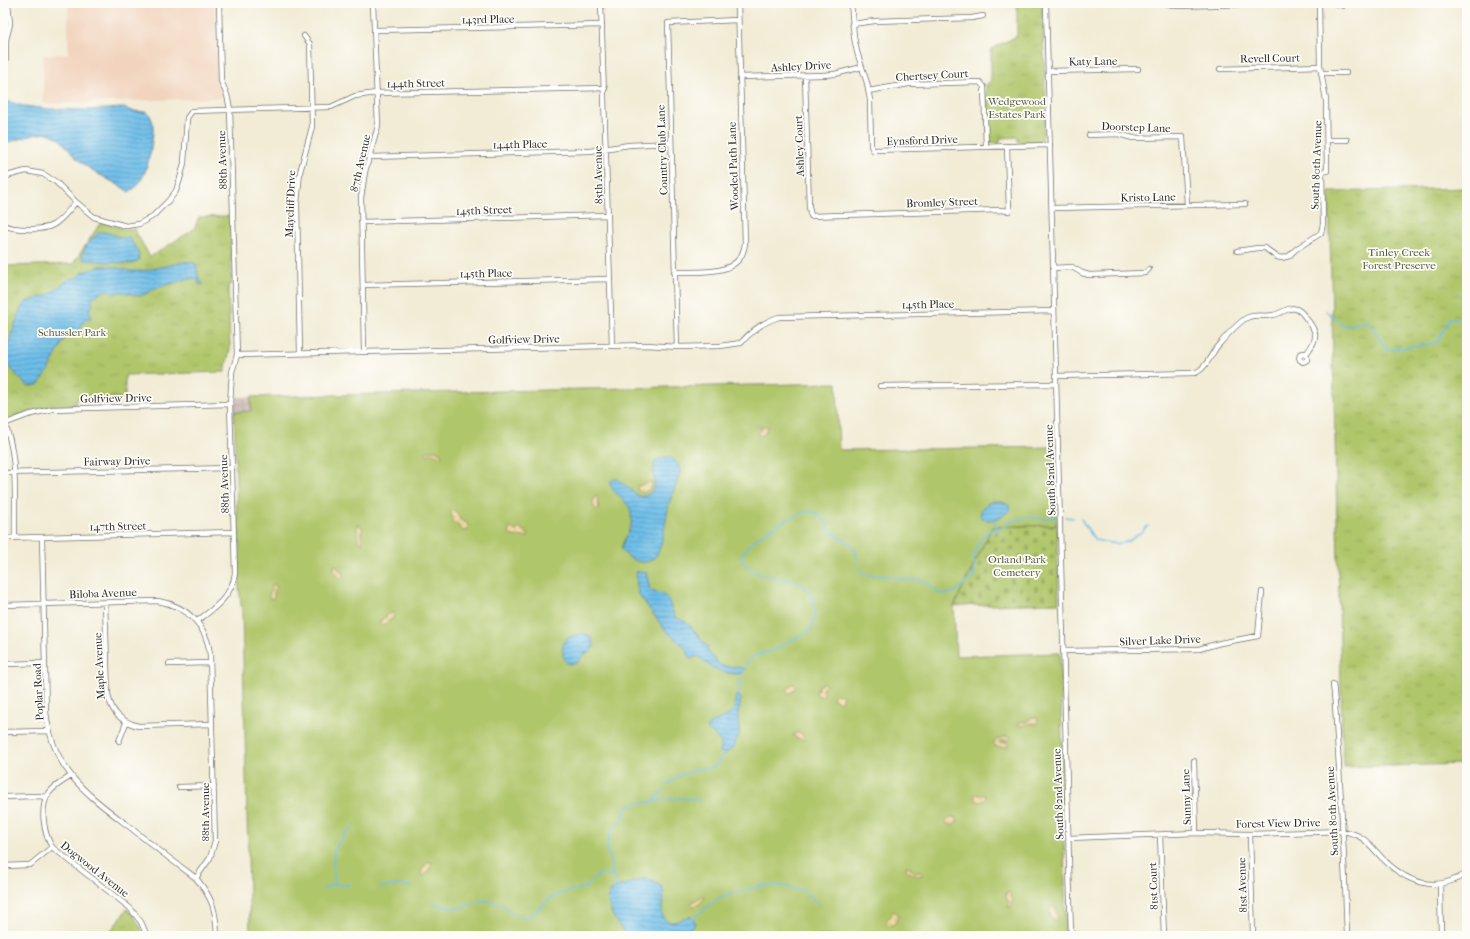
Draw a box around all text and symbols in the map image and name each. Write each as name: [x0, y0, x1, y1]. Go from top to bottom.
street label: 143rd Place: [461, 13, 515, 26]
street label: Revell Court: [1240, 51, 1300, 66]
street label: Katy Lane: [1068, 55, 1118, 68]
street label: Ashley Drive: [769, 58, 832, 75]
street label: Chertsey Court: [895, 67, 969, 84]
street label: 144th Street: [387, 76, 445, 91]
park label: Wedgewood Estates Park: [987, 95, 1047, 121]
street label: Country Club Lane: [654, 104, 671, 195]
street label: Ashley Court: [792, 115, 807, 178]
street label: Doorstep Lane: [1101, 120, 1171, 135]
street label: South 80th Avenue: [1308, 120, 1325, 210]
street label: Wooded Path Lane: [725, 121, 742, 211]
street label: 88th Avenue: [215, 130, 230, 190]
street label: 87th Avenue: [348, 132, 374, 193]
street label: Eynsford Drive: [886, 133, 959, 148]
street label: 144th Place: [493, 138, 548, 151]
street label: 85th Avenue: [591, 145, 606, 204]
street label: Maycliff Drive: [283, 170, 298, 238]
street label: Kristo Lane: [1120, 191, 1176, 204]
street label: Bromley Street: [906, 195, 978, 210]
street label: 145th Street: [456, 203, 512, 218]
park label: Tinley Creek Forest Preserve: [1362, 246, 1436, 272]
street label: 145th Place: [460, 267, 513, 280]
street label: 145th Place: [902, 298, 955, 311]
park label: Schussler Park: [38, 326, 106, 339]
street label: Golfview Drive: [488, 332, 560, 347]
street label: Golfview Drive: [80, 391, 152, 406]
street label: South 82nd Avenue: [1042, 424, 1059, 516]
street label: Fairway Drive: [83, 454, 151, 469]
street label: 88th Avenue: [217, 454, 232, 514]
street label: 147th Street: [89, 520, 147, 533]
park label: Orland Park Cemetery: [988, 553, 1046, 579]
street label: Biloba Avenue: [69, 586, 138, 601]
street label: Maple Avenue: [91, 631, 108, 700]
street label: Silver Lake Drive: [1119, 633, 1202, 648]
street label: Poplar Road: [30, 662, 46, 721]
street label: South 82nd Avenue: [1050, 748, 1067, 840]
street label: South 80th Avenue: [1324, 765, 1341, 856]
street label: Sunny Lane: [1179, 768, 1194, 825]
street label: 88th Avenue: [199, 782, 212, 842]
street label: Forest View Drive: [1235, 816, 1321, 831]
street label: Dogwood Avenue: [58, 839, 132, 900]
street label: 81st Avenue: [1235, 857, 1250, 913]
street label: 81st Court: [1146, 862, 1161, 910]

